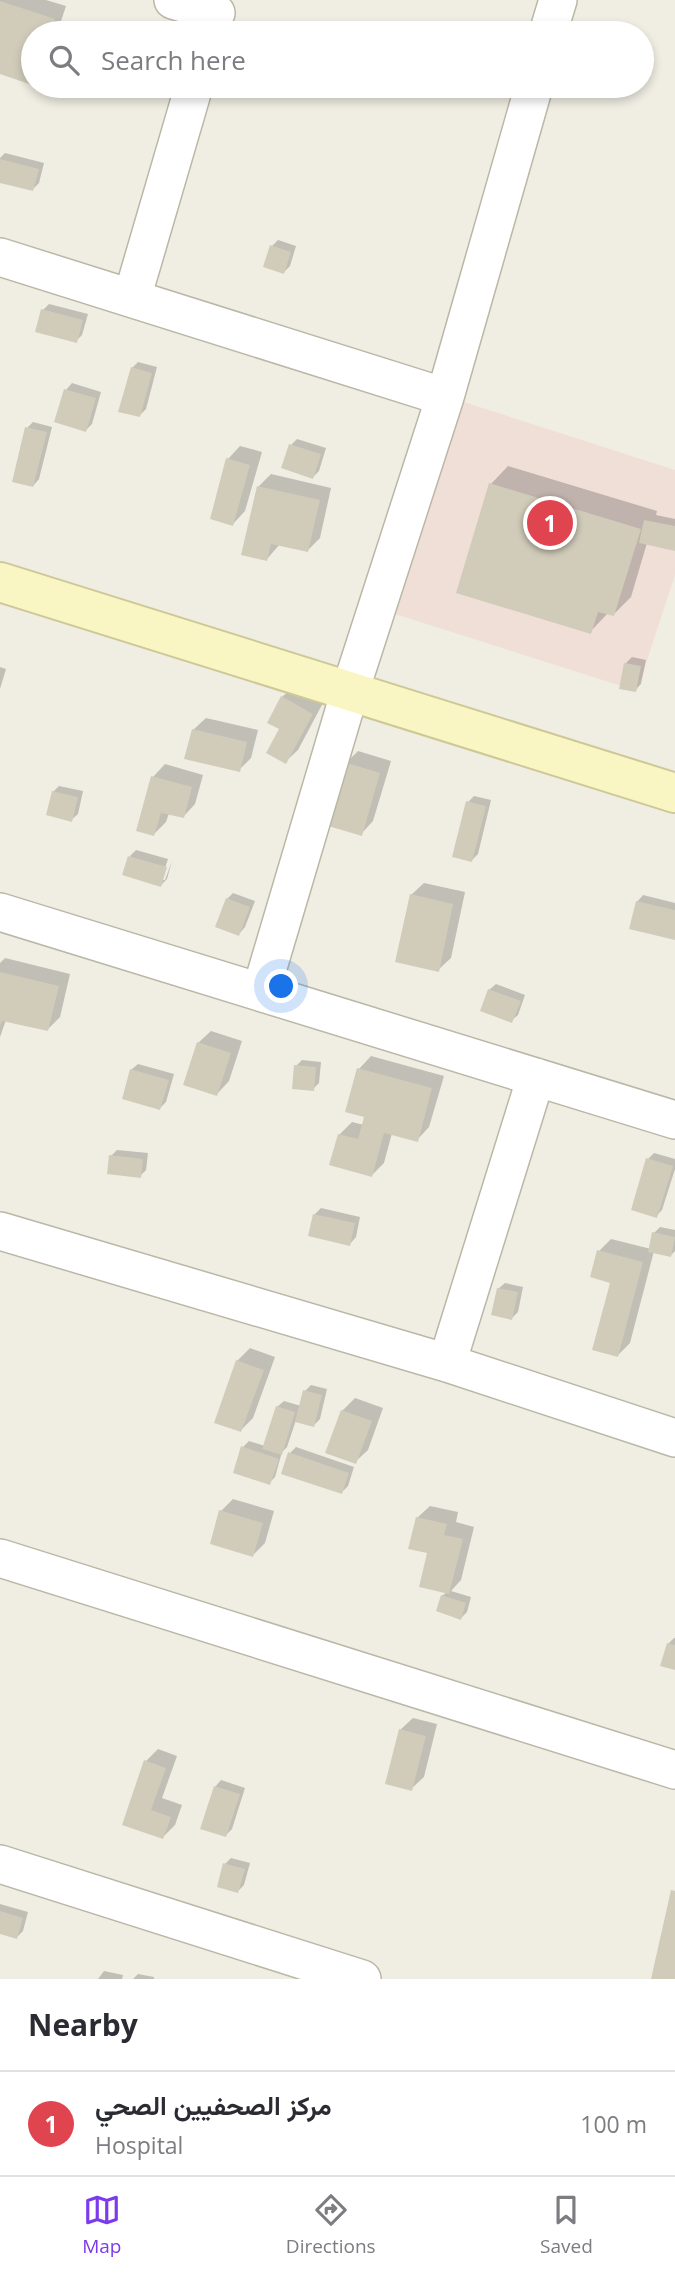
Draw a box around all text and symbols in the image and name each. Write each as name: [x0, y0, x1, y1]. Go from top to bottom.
search box: [21, 21, 654, 98]
icon: search: [45, 41, 83, 79]
text: Search here: [101, 42, 246, 78]
pin: 1: [527, 497, 573, 549]
your location: [264, 969, 298, 1003]
text: Nearby: [28, 2004, 138, 2045]
text: مركز الصحفيين الصحي: [95, 2087, 332, 2123]
text: 1: [44, 2108, 58, 2140]
text: 100 m: [580, 2108, 647, 2140]
text: Hospital: [95, 2129, 183, 2161]
tab: Map: [82, 2191, 121, 2259]
tab: Directions: [286, 2191, 376, 2259]
tab: Saved: [540, 2191, 593, 2259]

